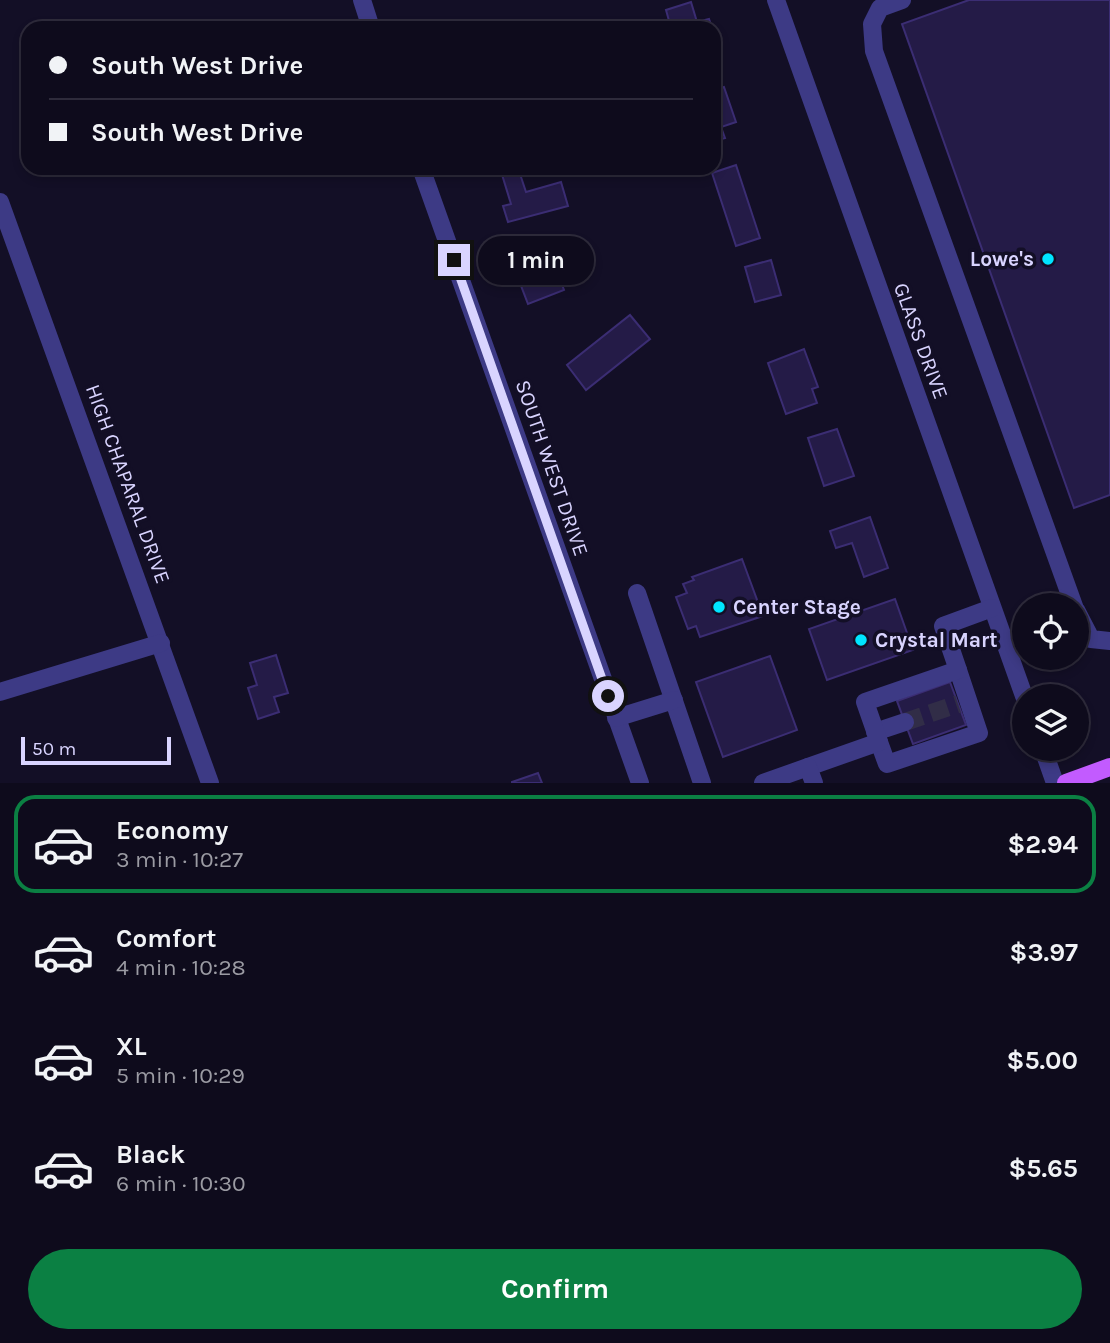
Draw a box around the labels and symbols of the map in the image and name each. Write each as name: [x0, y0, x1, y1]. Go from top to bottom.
callout: 1 min: [478, 236, 594, 284]
route end: [438, 244, 470, 276]
place label: Lowe's: [970, 247, 1034, 271]
marker: Lowe's: [1040, 251, 1056, 267]
street label: GLASS DRIVE: [889, 280, 953, 402]
street label: SOUTH WEST DRIVE: [511, 377, 593, 559]
street label: HIGH CHAPARAL DRIVE: [81, 381, 175, 587]
place label: Center Stage: [733, 595, 861, 619]
marker: Center Stage: [711, 599, 727, 615]
place label: Crystal Mart: [875, 628, 998, 652]
marker: Crystal Mart: [853, 632, 869, 648]
route start: [592, 680, 624, 712]
scale bar: [21, 734, 172, 766]

